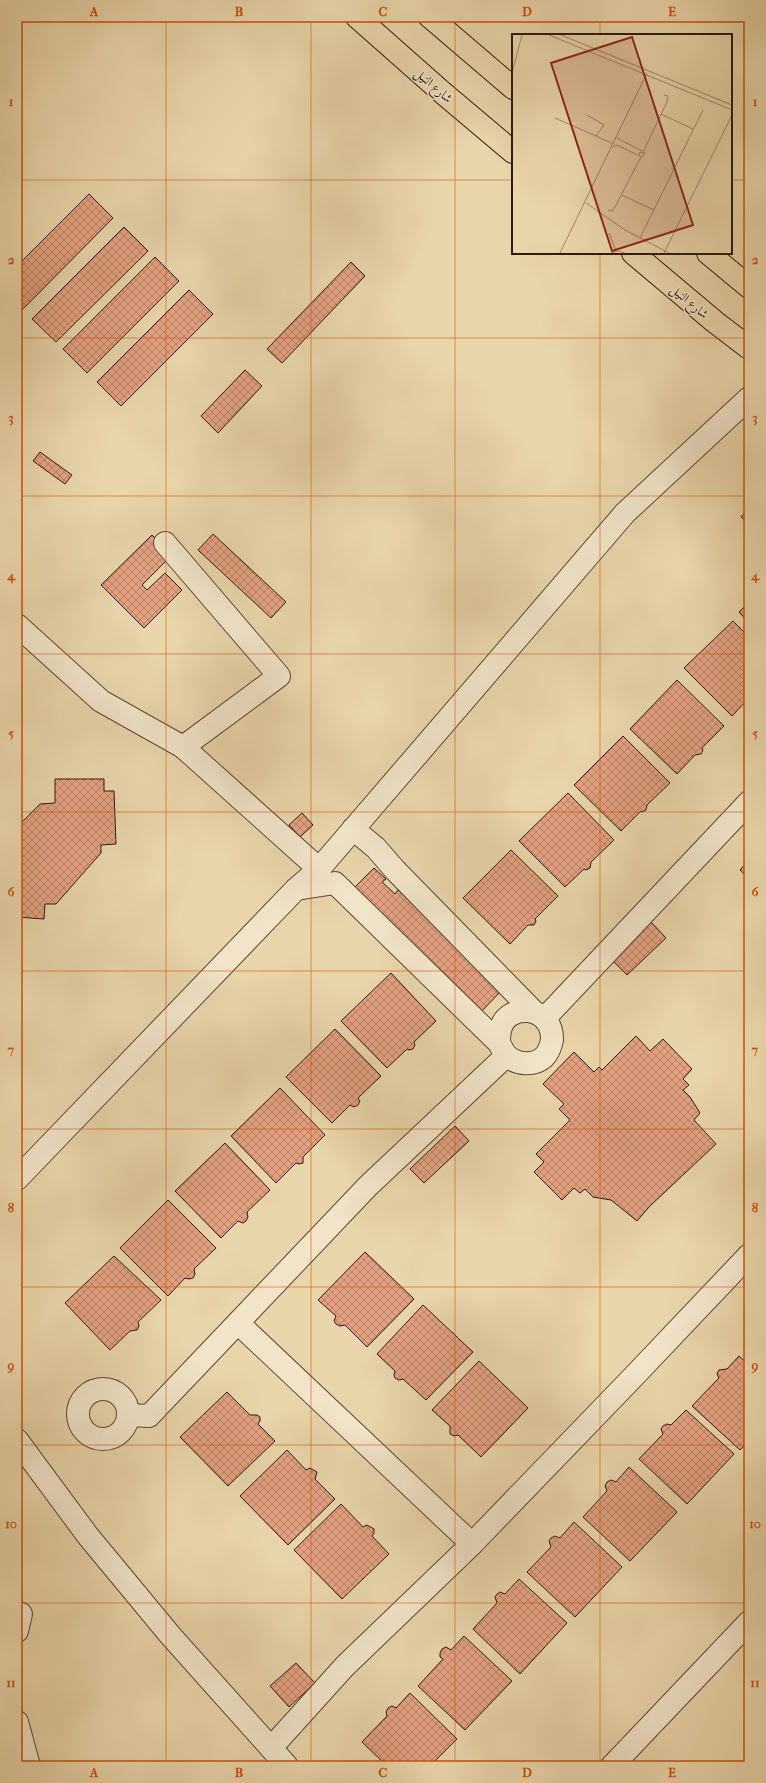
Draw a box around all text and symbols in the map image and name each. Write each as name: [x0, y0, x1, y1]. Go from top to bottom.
text: A: [89, 4, 99, 19]
text: B: [235, 4, 244, 19]
text: C: [379, 4, 388, 19]
text: D: [522, 4, 532, 19]
text: E: [668, 4, 676, 19]
inset map: [512, 34, 732, 254]
street label: شارع النيل: [409, 65, 456, 109]
text: 1: [9, 94, 14, 109]
text: 1: [753, 94, 758, 109]
text: 2: [8, 252, 15, 267]
text: 2: [752, 252, 759, 267]
street label: شارع النيل: [665, 281, 712, 325]
text: 3: [8, 410, 14, 426]
text: 3: [752, 410, 758, 426]
text: 4: [6, 568, 16, 584]
text: 4: [750, 568, 760, 584]
text: 5: [8, 726, 14, 741]
text: 5: [752, 726, 758, 741]
text: 6: [7, 884, 15, 899]
text: 6: [751, 884, 759, 899]
text: 7: [7, 1042, 15, 1057]
text: 7: [751, 1042, 759, 1057]
text: 8: [8, 1200, 15, 1215]
text: 8: [752, 1200, 759, 1215]
text: 9: [7, 1358, 15, 1374]
text: 9: [751, 1358, 759, 1374]
text: 10: [5, 1516, 17, 1531]
text: 10: [749, 1516, 761, 1531]
text: 11: [6, 1675, 16, 1690]
text: 11: [750, 1675, 760, 1690]
text: A: [89, 1765, 99, 1780]
text: B: [235, 1765, 244, 1780]
text: C: [379, 1765, 388, 1780]
text: D: [522, 1765, 532, 1780]
text: E: [668, 1765, 676, 1780]

